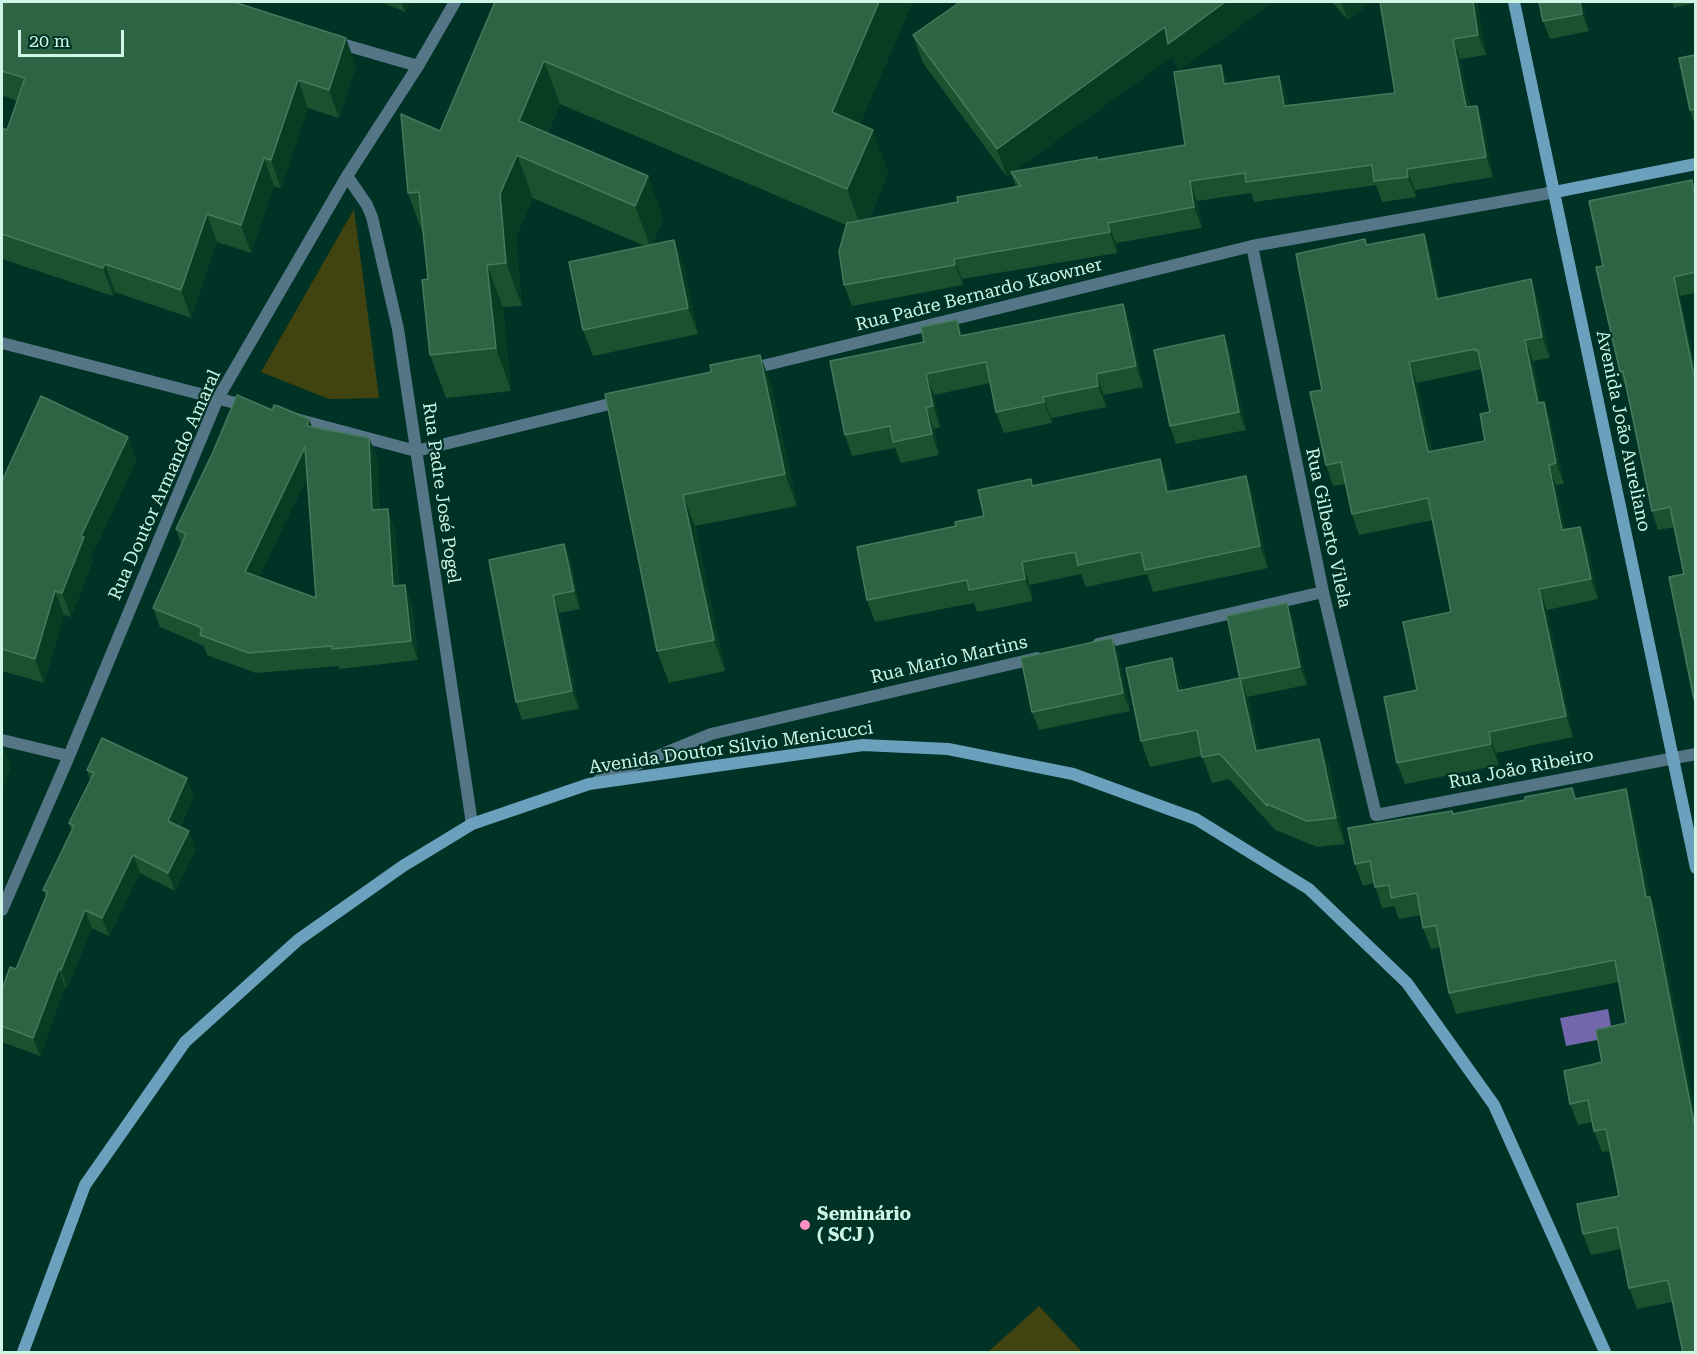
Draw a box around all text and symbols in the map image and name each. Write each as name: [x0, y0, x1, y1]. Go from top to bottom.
scale bar: [21, 18, 128, 56]
text: 20 m: [29, 30, 70, 51]
street label: Rua Padre Bernardo Kaowner: [853, 254, 1105, 336]
street label: Avenida João Aureliano: [1591, 328, 1655, 534]
street label: Rua Doutor Armando Amaral: [104, 367, 226, 603]
street label: Rua Padre José Pogel: [418, 401, 464, 585]
street label: Rua Gilberto Vilela: [1300, 446, 1356, 610]
street label: Rua Mario Martins: [869, 631, 1029, 689]
street label: Avenida Doutor Sílvio Menicucci: [588, 717, 874, 779]
street label: Rua João Ribeiro: [1447, 744, 1595, 794]
place label: Seminário ( SCJ ): [817, 1204, 911, 1246]
marker: Seminário ( SCJ ): [798, 1218, 812, 1232]

